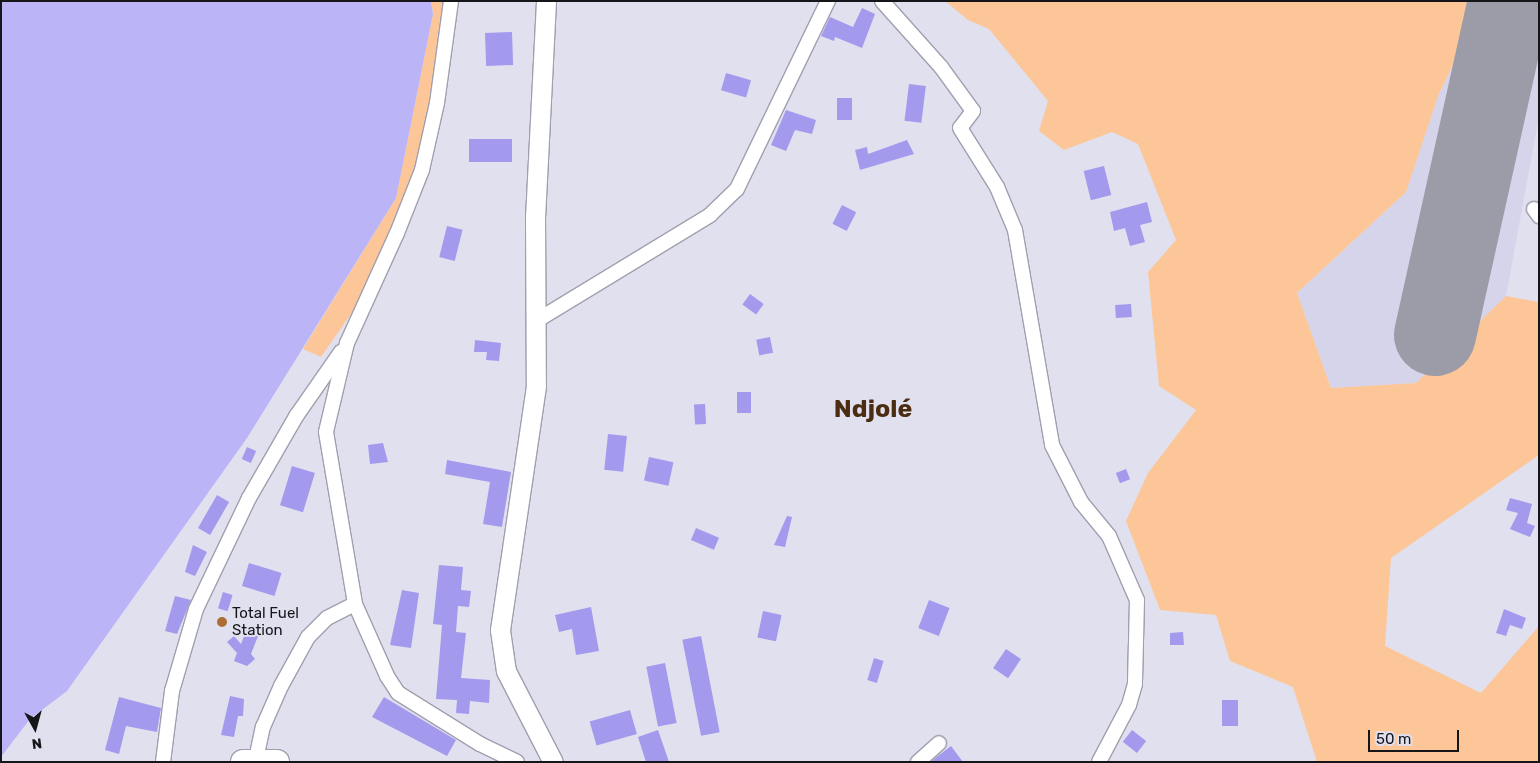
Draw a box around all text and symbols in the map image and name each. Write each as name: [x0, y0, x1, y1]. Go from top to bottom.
district label: Ndjolé: [834, 394, 912, 424]
place label: Total Fuel Station: [232, 604, 299, 639]
marker: Total Fuel Station: [216, 616, 228, 628]
north arrow: [10, 703, 60, 753]
scale bar: [1370, 720, 1461, 752]
text: 50 m: [1376, 730, 1411, 748]
text: N: [31, 734, 43, 752]

